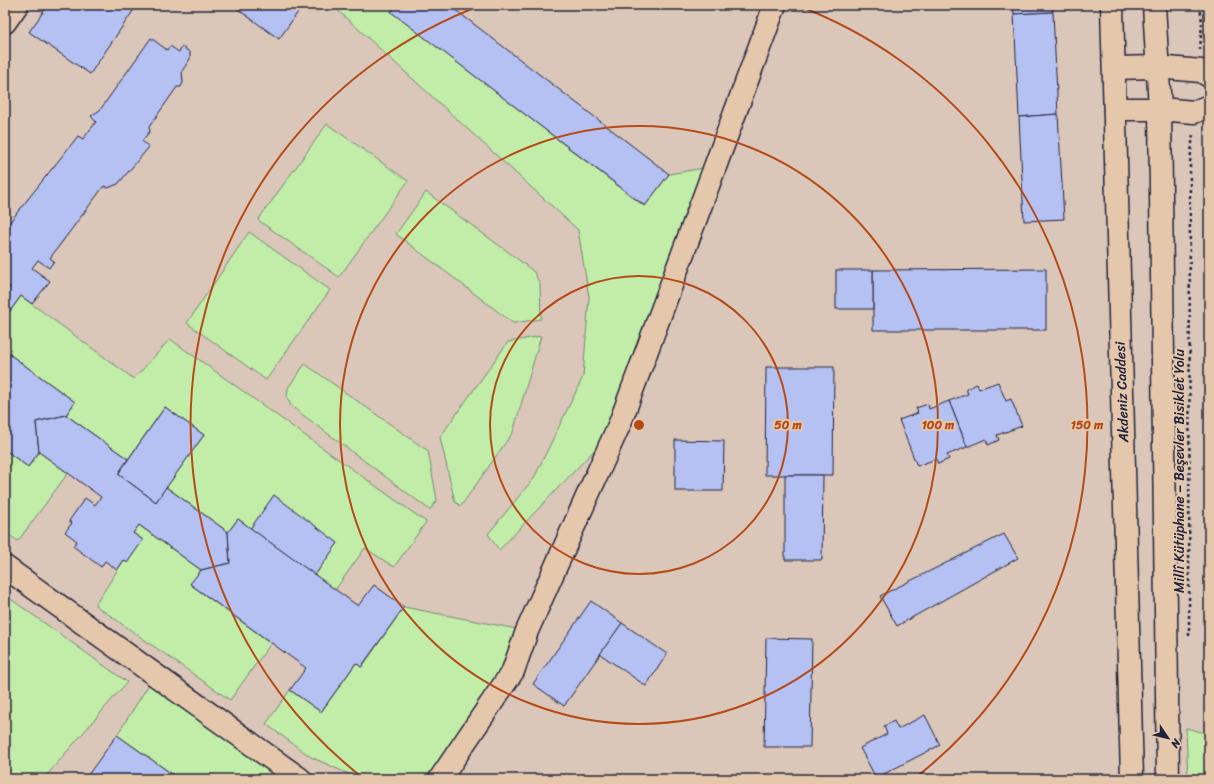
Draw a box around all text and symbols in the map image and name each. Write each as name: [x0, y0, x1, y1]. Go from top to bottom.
street label: Akdeniz Caddesi: [1108, 340, 1136, 444]
street label: Millî Kütüphane – Beşevler Bisiklet Yolu: [1167, 348, 1192, 593]
text: 50 m: [774, 414, 802, 436]
text: 100 m: [922, 414, 955, 436]
text: 150 m: [1071, 414, 1104, 436]
centre of rings: [632, 418, 646, 432]
north arrow: [1148, 718, 1188, 758]
text: N: [1166, 734, 1186, 752]

